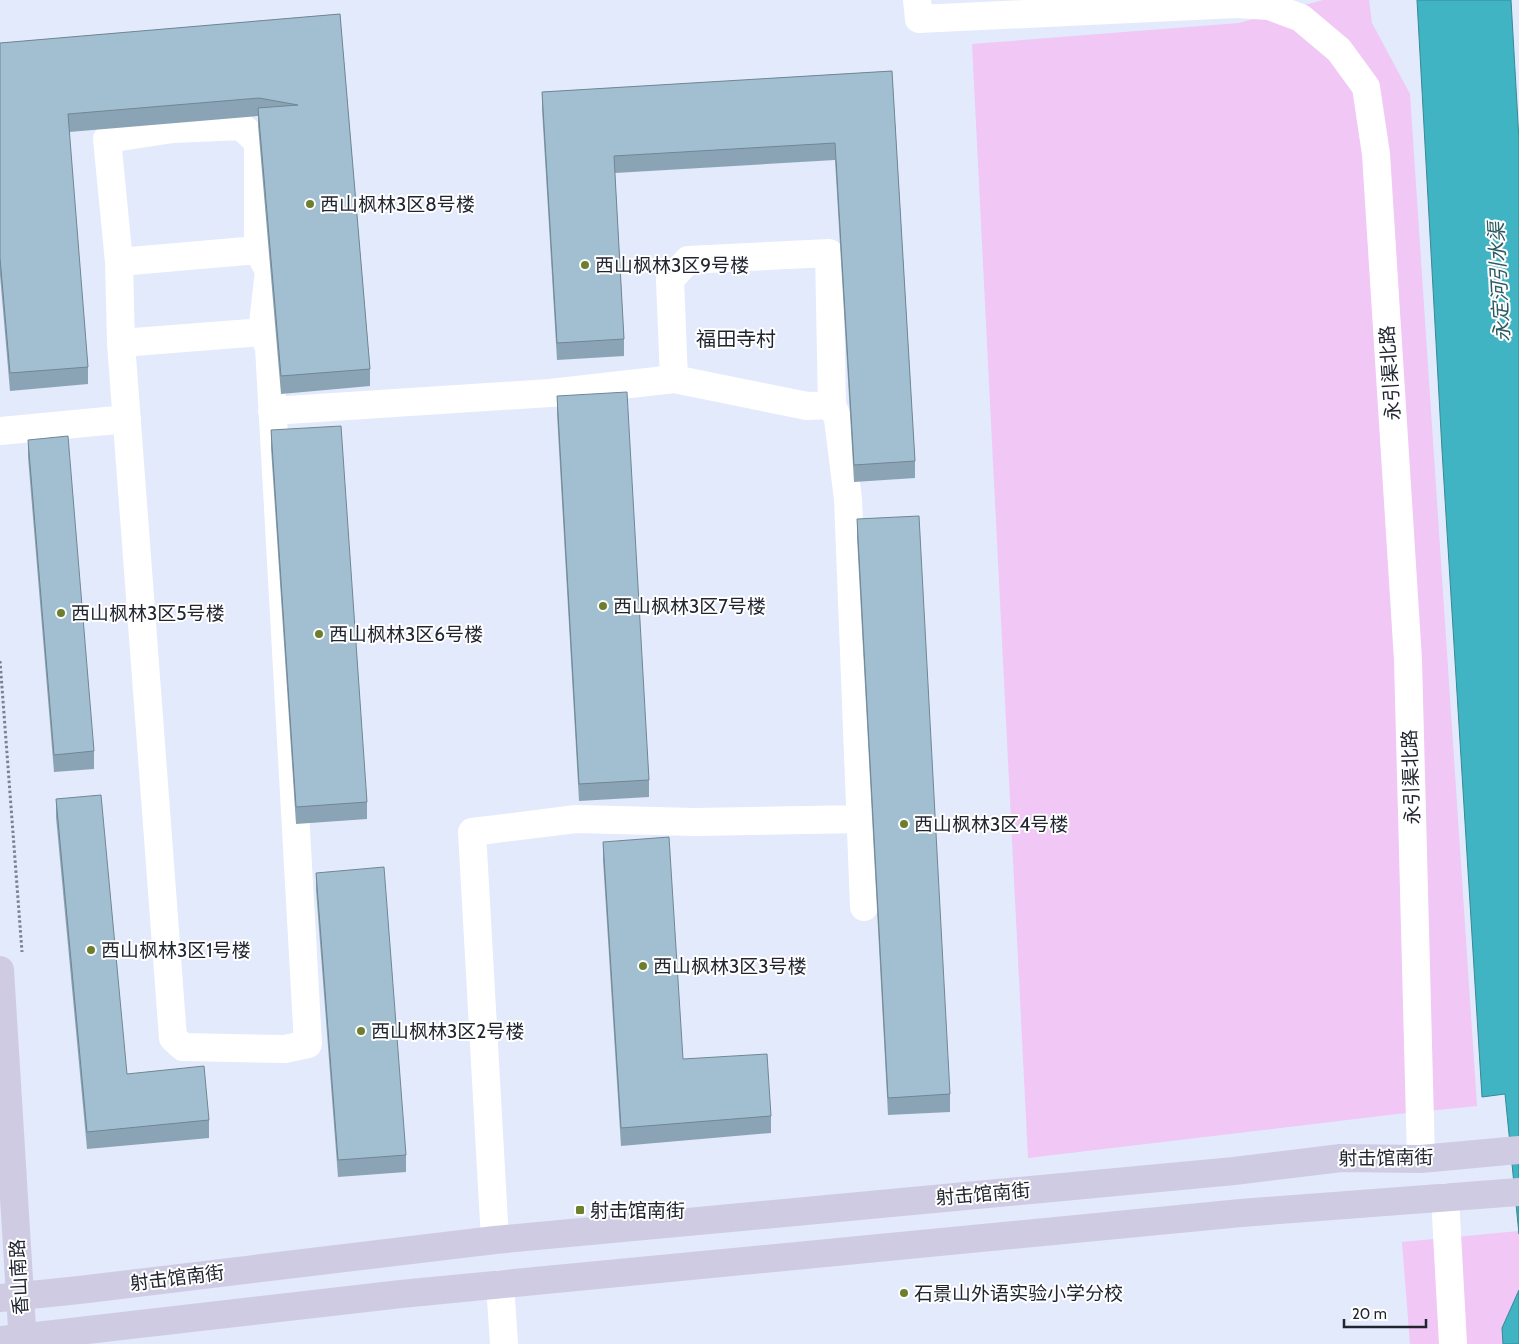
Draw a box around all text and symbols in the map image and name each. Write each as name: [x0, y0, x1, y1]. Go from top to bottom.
place label: 西山枫林3区8号楼: [320, 193, 475, 216]
marker: 西山枫林3区8号楼: [304, 198, 316, 210]
water label: 永定河引水渠: [1484, 218, 1514, 343]
place label: 西山枫林3区9号楼: [595, 254, 749, 277]
marker: 西山枫林3区9号楼: [579, 259, 591, 271]
street label: 永引渠北路: [1375, 325, 1405, 421]
district label: 福田寺村: [696, 327, 776, 351]
place label: 西山枫林3区7号楼: [613, 595, 766, 618]
marker: 西山枫林3区7号楼: [597, 600, 609, 612]
place label: 西山枫林3区5号楼: [71, 602, 225, 625]
marker: 西山枫林3区5号楼: [55, 607, 67, 619]
place label: 西山枫林3区6号楼: [329, 623, 483, 646]
marker: 西山枫林3区6号楼: [313, 628, 325, 640]
street label: 永引渠北路: [1398, 729, 1424, 825]
place label: 西山枫林3区4号楼: [914, 813, 1068, 836]
marker: 西山枫林3区4号楼: [898, 818, 910, 830]
place label: 西山枫林3区1号楼: [101, 939, 250, 962]
marker: 西山枫林3区1号楼: [85, 944, 97, 956]
place label: 西山枫林3区3号楼: [653, 955, 807, 978]
marker: 西山枫林3区3号楼: [637, 960, 649, 972]
place label: 西山枫林3区2号楼: [371, 1020, 524, 1043]
marker: 西山枫林3区2号楼: [355, 1025, 367, 1037]
street label: 射击馆南街: [1338, 1146, 1434, 1170]
street label: 射击馆南街: [935, 1178, 1031, 1210]
place label: 射击馆南街: [590, 1199, 685, 1222]
marker: 射击馆南街: [574, 1204, 586, 1216]
street label: 香山南路: [6, 1238, 32, 1316]
street label: 射击馆南街: [128, 1261, 226, 1295]
place label: 石景山外语实验小学分校: [914, 1282, 1123, 1305]
marker: 石景山外语实验小学分校: [898, 1287, 910, 1299]
scale bar: [1344, 1296, 1426, 1328]
text: 20 m: [1352, 1305, 1387, 1323]

